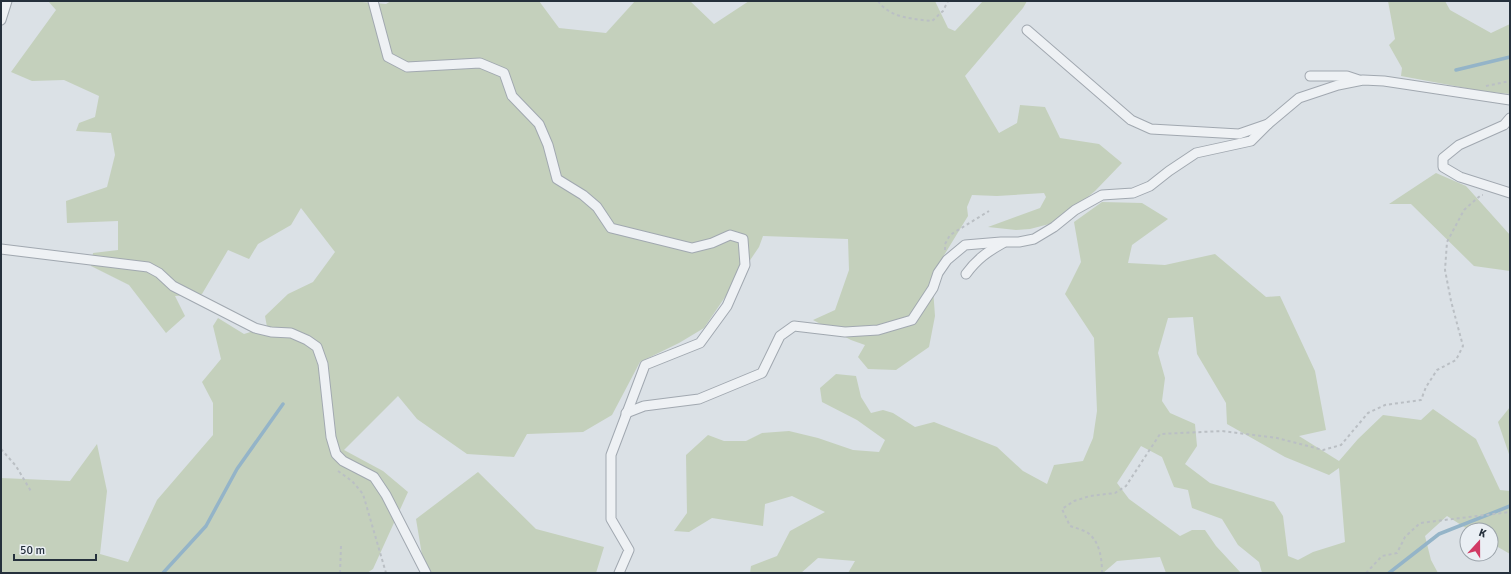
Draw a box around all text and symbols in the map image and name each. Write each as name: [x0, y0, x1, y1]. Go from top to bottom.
north arrow: [1459, 522, 1499, 562]
text: K: [1477, 526, 1488, 540]
scale bar: [14, 536, 96, 562]
text: 50 m: [20, 543, 45, 558]

